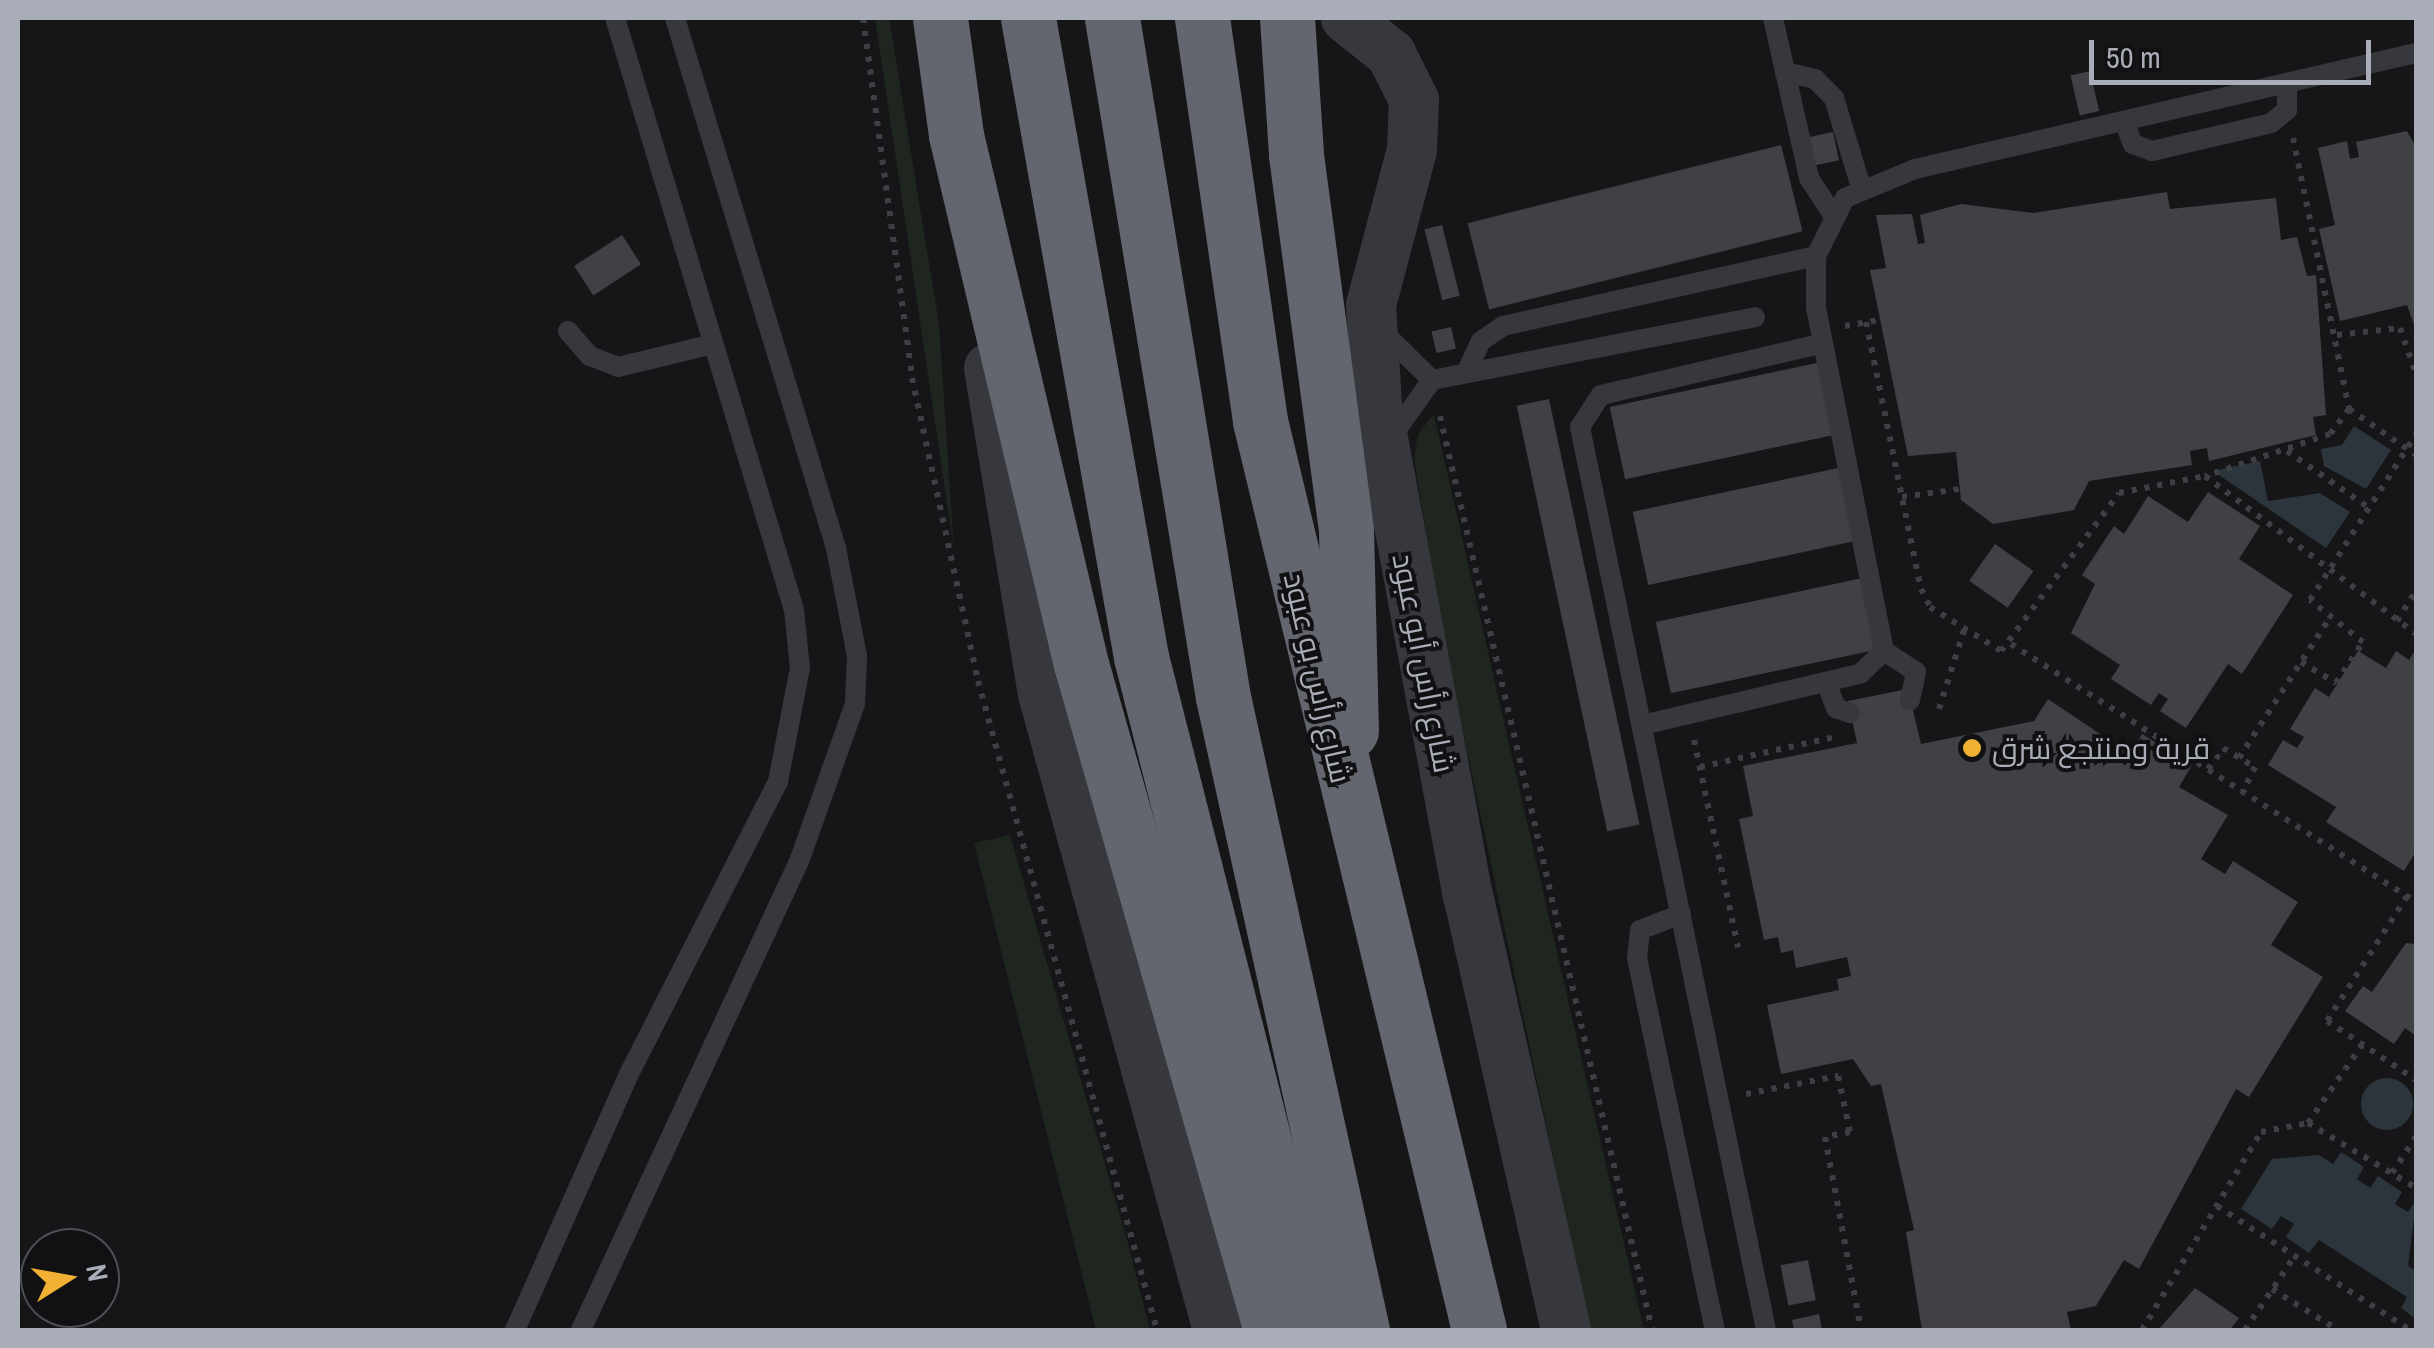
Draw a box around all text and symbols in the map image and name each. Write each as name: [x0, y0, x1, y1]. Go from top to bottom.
scale bar: [2094, 20, 2376, 82]
text: 50 m: [2106, 37, 2161, 77]
street label: شارع رأس أبو عبود: [1385, 550, 1463, 776]
street label: شارع رأس بو عبود: [1276, 569, 1360, 787]
place label: قرية ومنتجع شرق: [1992, 730, 2210, 766]
marker: قرية ومنتجع شرق: [1961, 737, 1983, 759]
north arrow: [20, 1228, 120, 1328]
text: N: [77, 1261, 118, 1284]

